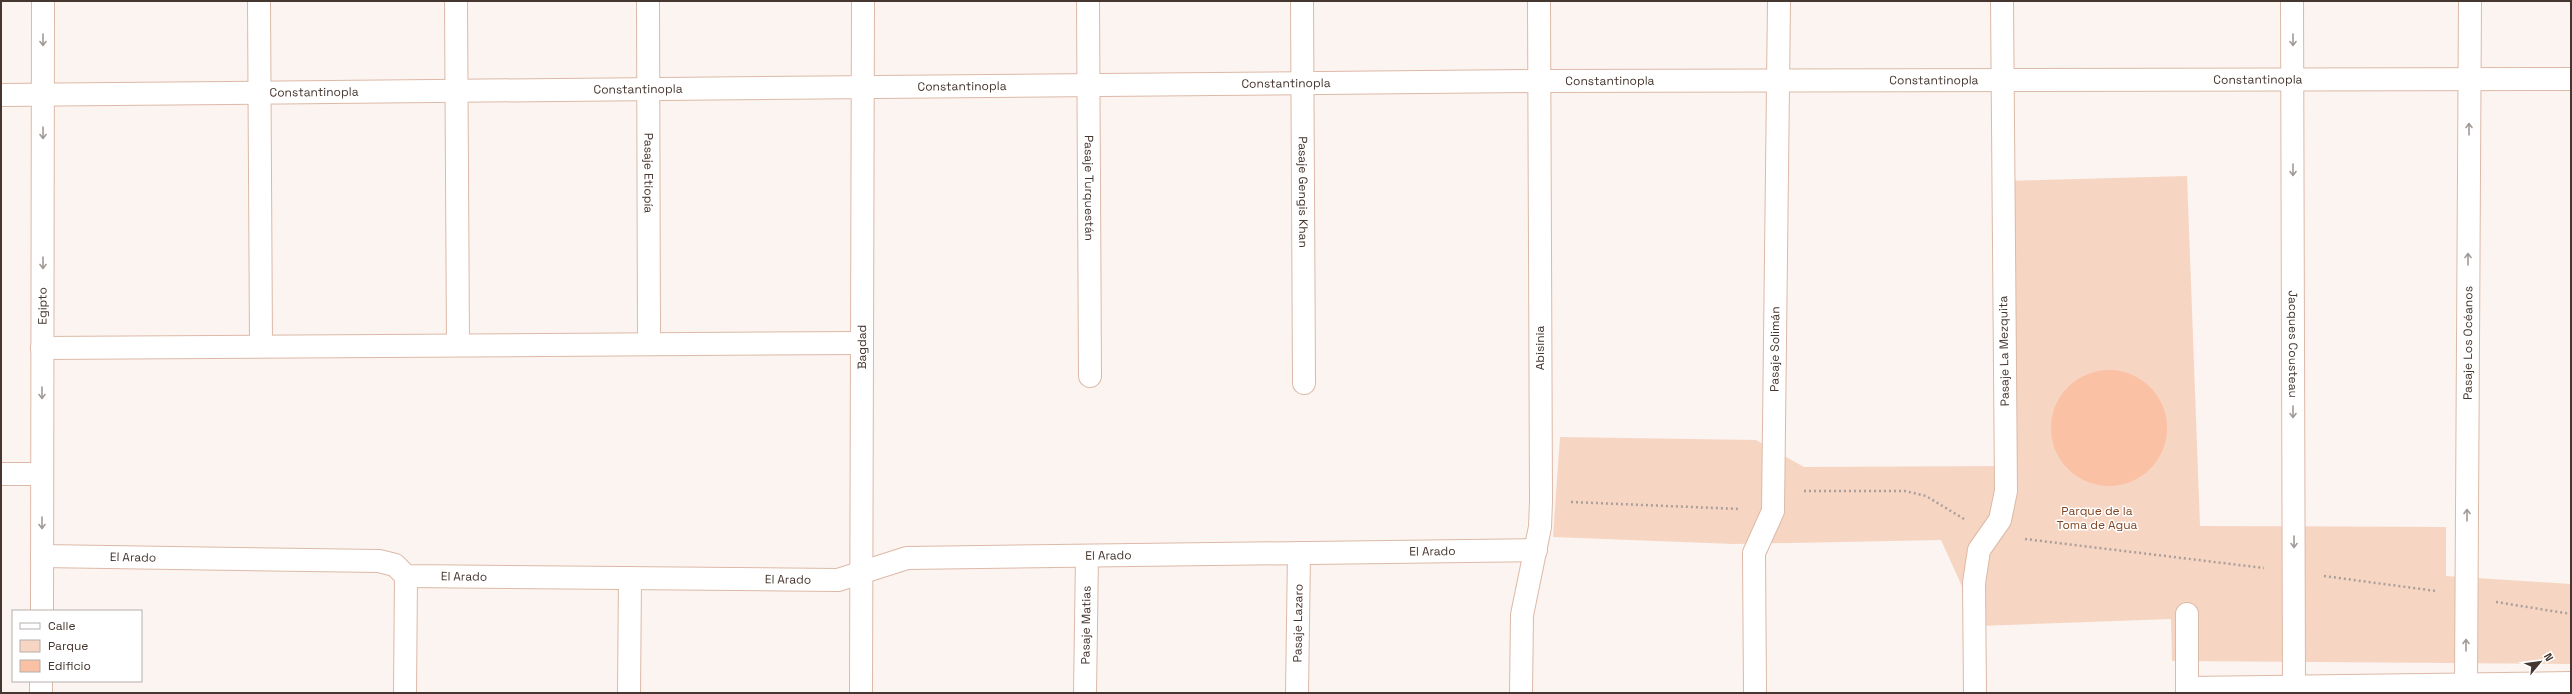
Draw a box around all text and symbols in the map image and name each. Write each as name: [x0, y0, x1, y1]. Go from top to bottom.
one-way arrow: [39, 33, 47, 46]
one-way arrow: [2289, 33, 2297, 46]
street label: Constantinopla: [1889, 72, 1979, 88]
street label: Constantinopla: [2213, 72, 2303, 88]
street label: Constantinopla: [1565, 73, 1655, 89]
street label: Constantinopla: [1241, 75, 1331, 92]
street label: Constantinopla: [917, 78, 1007, 95]
street label: Constantinopla: [593, 81, 683, 98]
street label: Constantinopla: [269, 84, 359, 101]
one-way arrow: [2465, 123, 2473, 136]
one-way arrow: [39, 126, 47, 139]
street label: Pasaje Etiopía: [640, 133, 657, 213]
street label: Pasaje Turquestán: [1081, 135, 1097, 241]
street label: Pasaje Gengis Khan: [1295, 136, 1311, 248]
one-way arrow: [2289, 163, 2297, 176]
one-way arrow: [2465, 253, 2472, 266]
one-way arrow: [39, 256, 47, 269]
street label: Pasaje Los Océanos: [2460, 286, 2476, 400]
street label: Egipto: [34, 287, 51, 325]
street label: Jacques Cousteau: [2285, 290, 2301, 398]
street label: Pasaje La Mezquita: [1995, 296, 2013, 406]
street label: Pasaje Solimán: [1766, 306, 1783, 392]
street label: Bagdad: [854, 325, 870, 369]
street label: Abisinia: [1532, 326, 1548, 370]
one-way arrow: [38, 386, 46, 399]
one-way arrow: [2289, 405, 2297, 418]
park label: Parque de la Toma de Agua: [2057, 503, 2138, 533]
one-way arrow: [2463, 509, 2471, 522]
one-way arrow: [38, 516, 46, 529]
one-way arrow: [2290, 535, 2298, 548]
street label: El Arado: [1409, 543, 1456, 560]
street label: El Arado: [1085, 547, 1132, 564]
street label: El Arado: [110, 549, 156, 566]
street label: El Arado: [441, 568, 487, 585]
street label: El Arado: [765, 571, 811, 588]
street label: Pasaje Lazaro: [1289, 584, 1307, 662]
street label: Pasaje Matias: [1077, 585, 1095, 665]
legend: [12, 610, 142, 682]
text: Calle: [48, 618, 76, 634]
text: Parque: [48, 638, 88, 654]
one-way arrow: [2462, 639, 2470, 652]
north arrow: [2520, 642, 2560, 682]
text: N: [2541, 651, 2557, 664]
text: Edificio: [48, 658, 91, 674]

